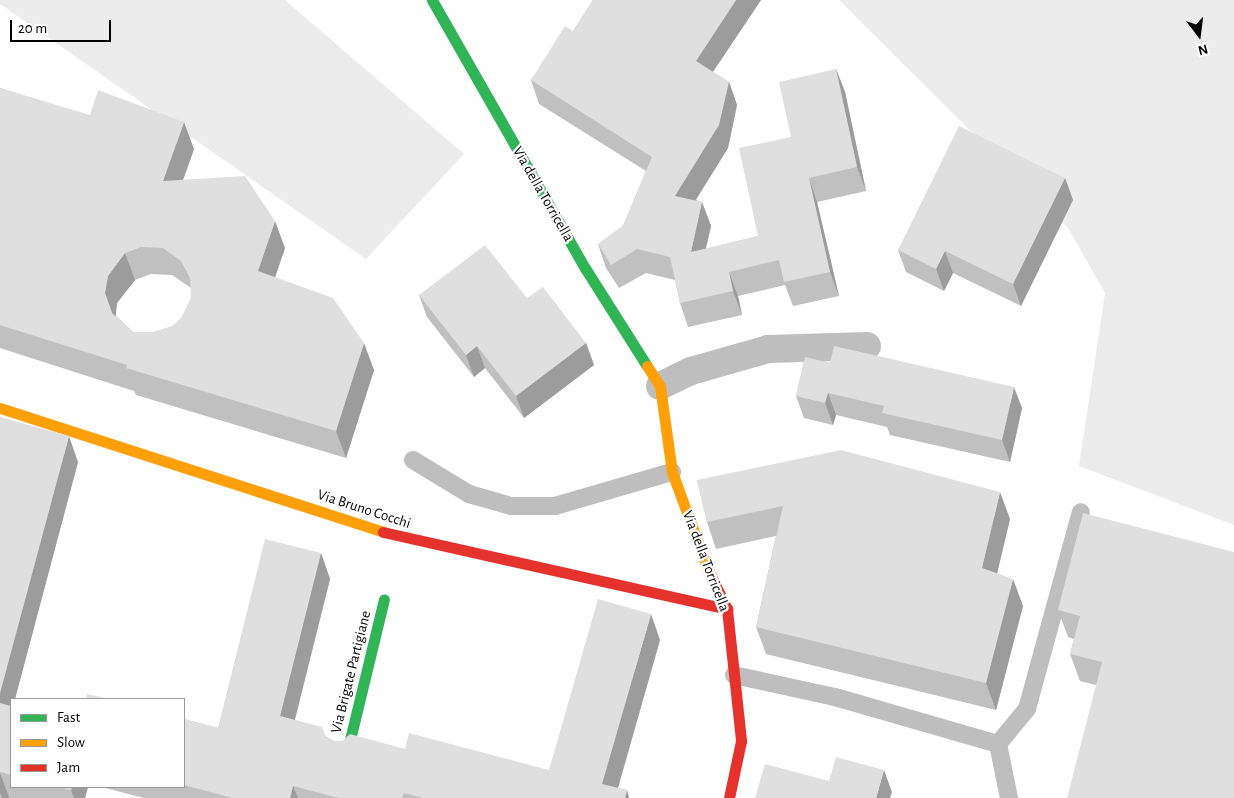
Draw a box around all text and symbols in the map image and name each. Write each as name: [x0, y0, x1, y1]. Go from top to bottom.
scale bar: [12, 10, 114, 42]
north arrow: [1174, 10, 1224, 60]
text: 20 m: [18, 21, 47, 36]
text: N: [1196, 41, 1209, 58]
street label: Via della Torricella: [508, 143, 578, 245]
street label: Via Bruno Cocchi: [315, 485, 413, 533]
street label: Via della Torricella: [678, 508, 734, 614]
street label: Via Brigate Partigiane: [327, 609, 375, 735]
legend: [10, 698, 185, 788]
text: Fast: [57, 710, 80, 725]
text: Slow: [57, 735, 85, 750]
text: Jam: [57, 760, 80, 775]

